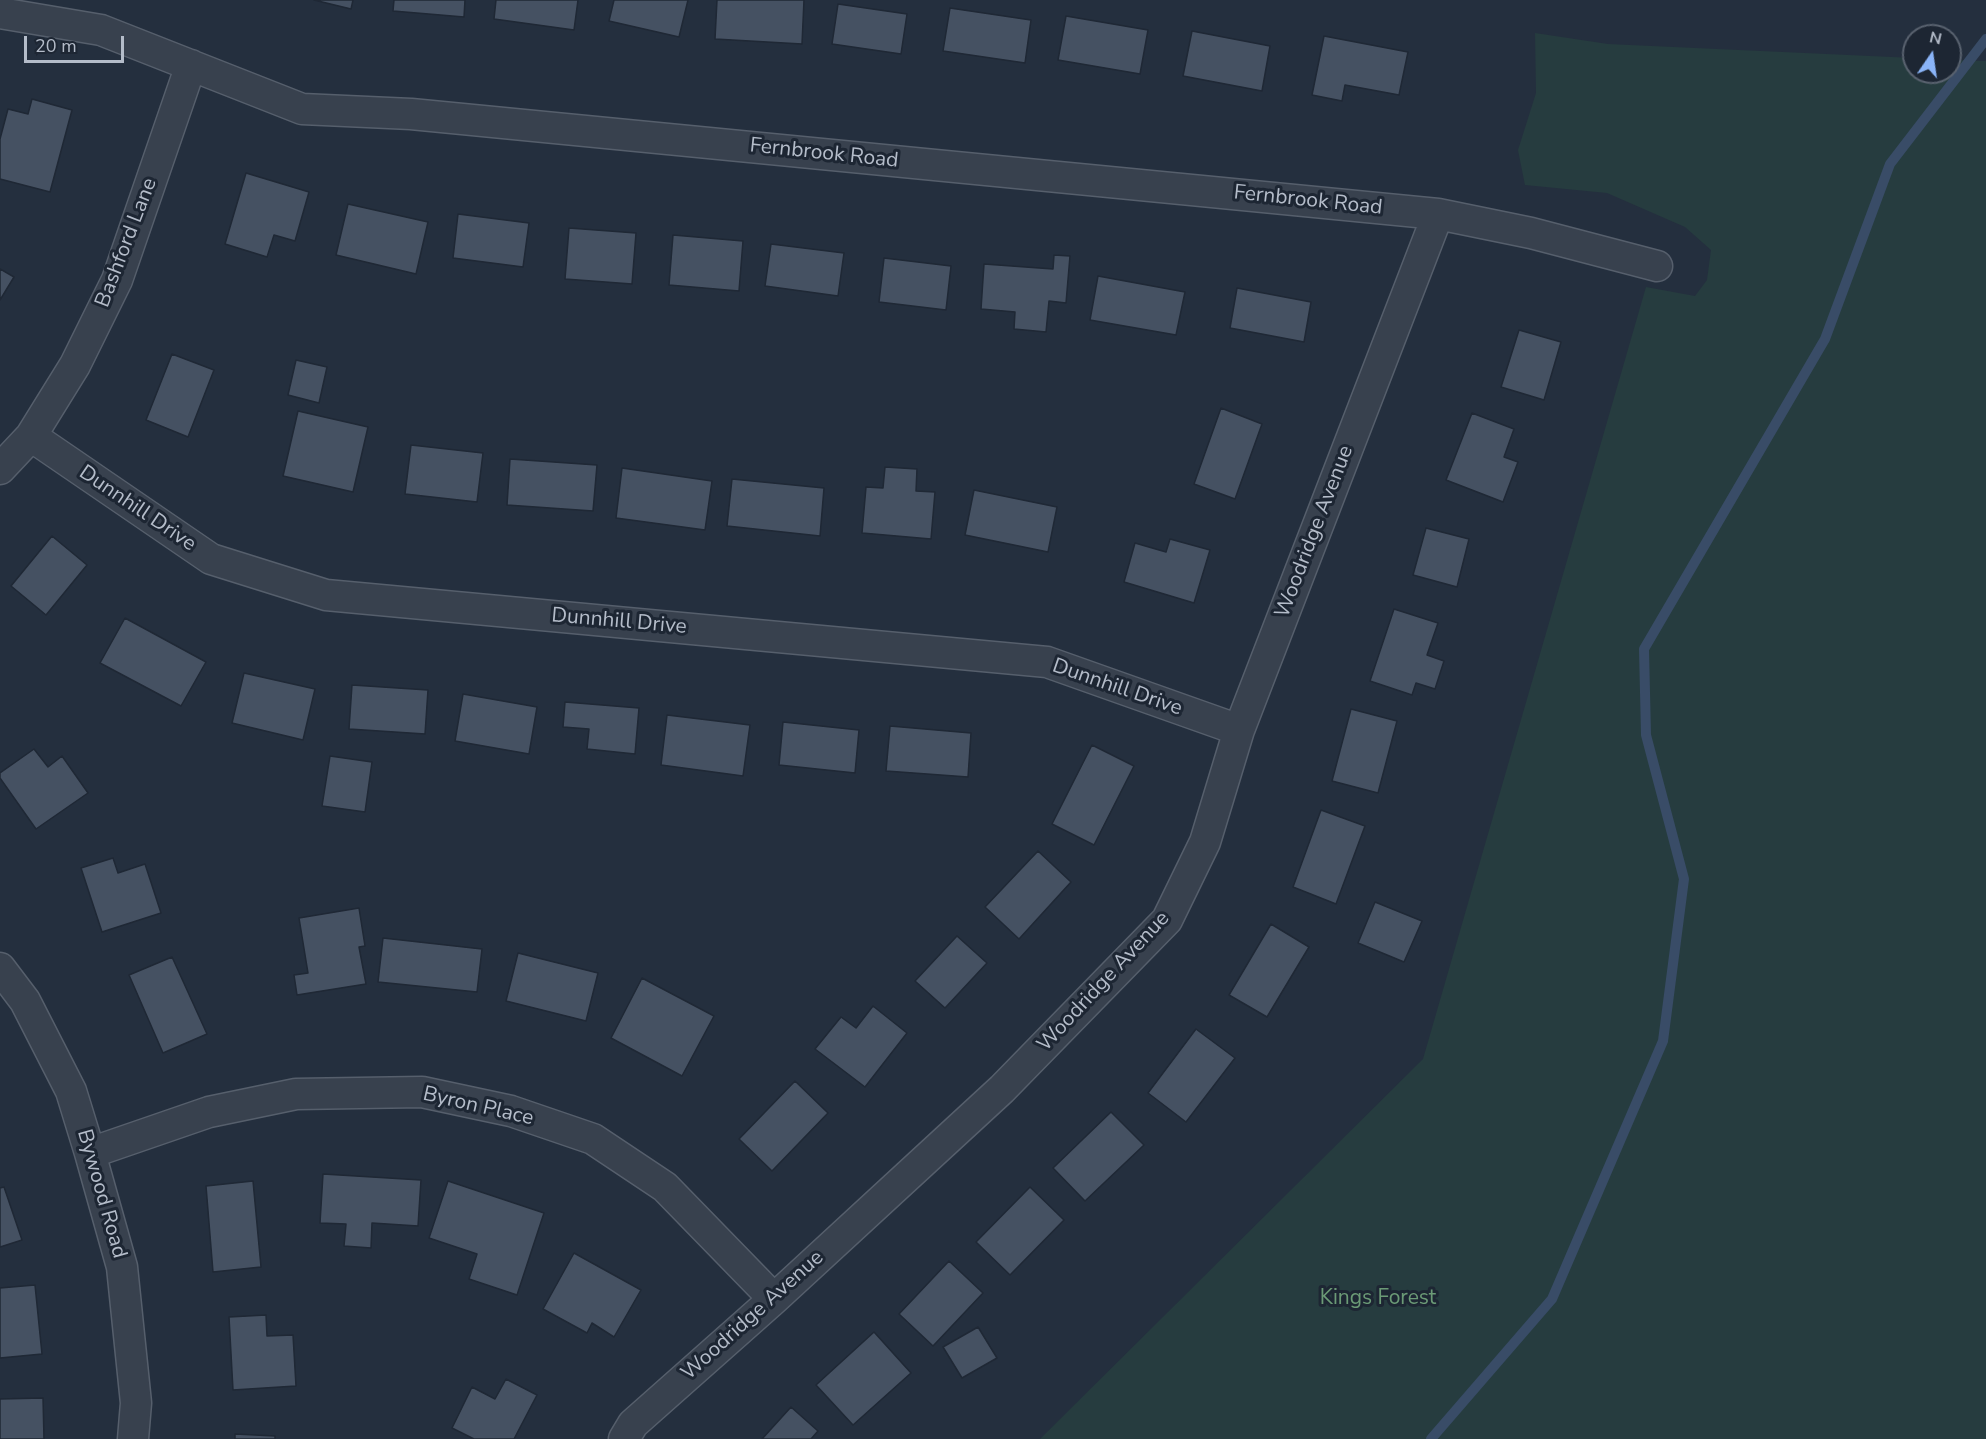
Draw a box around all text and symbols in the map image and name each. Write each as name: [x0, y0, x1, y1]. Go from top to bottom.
scale bar: [27, 24, 128, 62]
north arrow: [1902, 24, 1962, 84]
text: N: [1927, 26, 1944, 50]
text: 20 m: [35, 34, 77, 58]
street label: Fernbrook Road: [748, 134, 900, 174]
street label: Bashford Lane: [91, 175, 163, 311]
street label: Fernbrook Road: [1232, 181, 1384, 221]
street label: Woodridge Avenue: [1271, 442, 1359, 622]
street label: Dunnhill Drive: [74, 461, 200, 557]
street label: Dunnhill Drive: [550, 604, 688, 640]
street label: Dunnhill Drive: [1049, 654, 1185, 722]
street label: Woodridge Avenue: [1033, 907, 1175, 1057]
street label: Byron Place: [420, 1082, 536, 1132]
street label: Bywood Road: [71, 1127, 131, 1261]
street label: Woodridge Avenue: [677, 1246, 829, 1386]
park label: Kings Forest: [1320, 1286, 1436, 1312]

